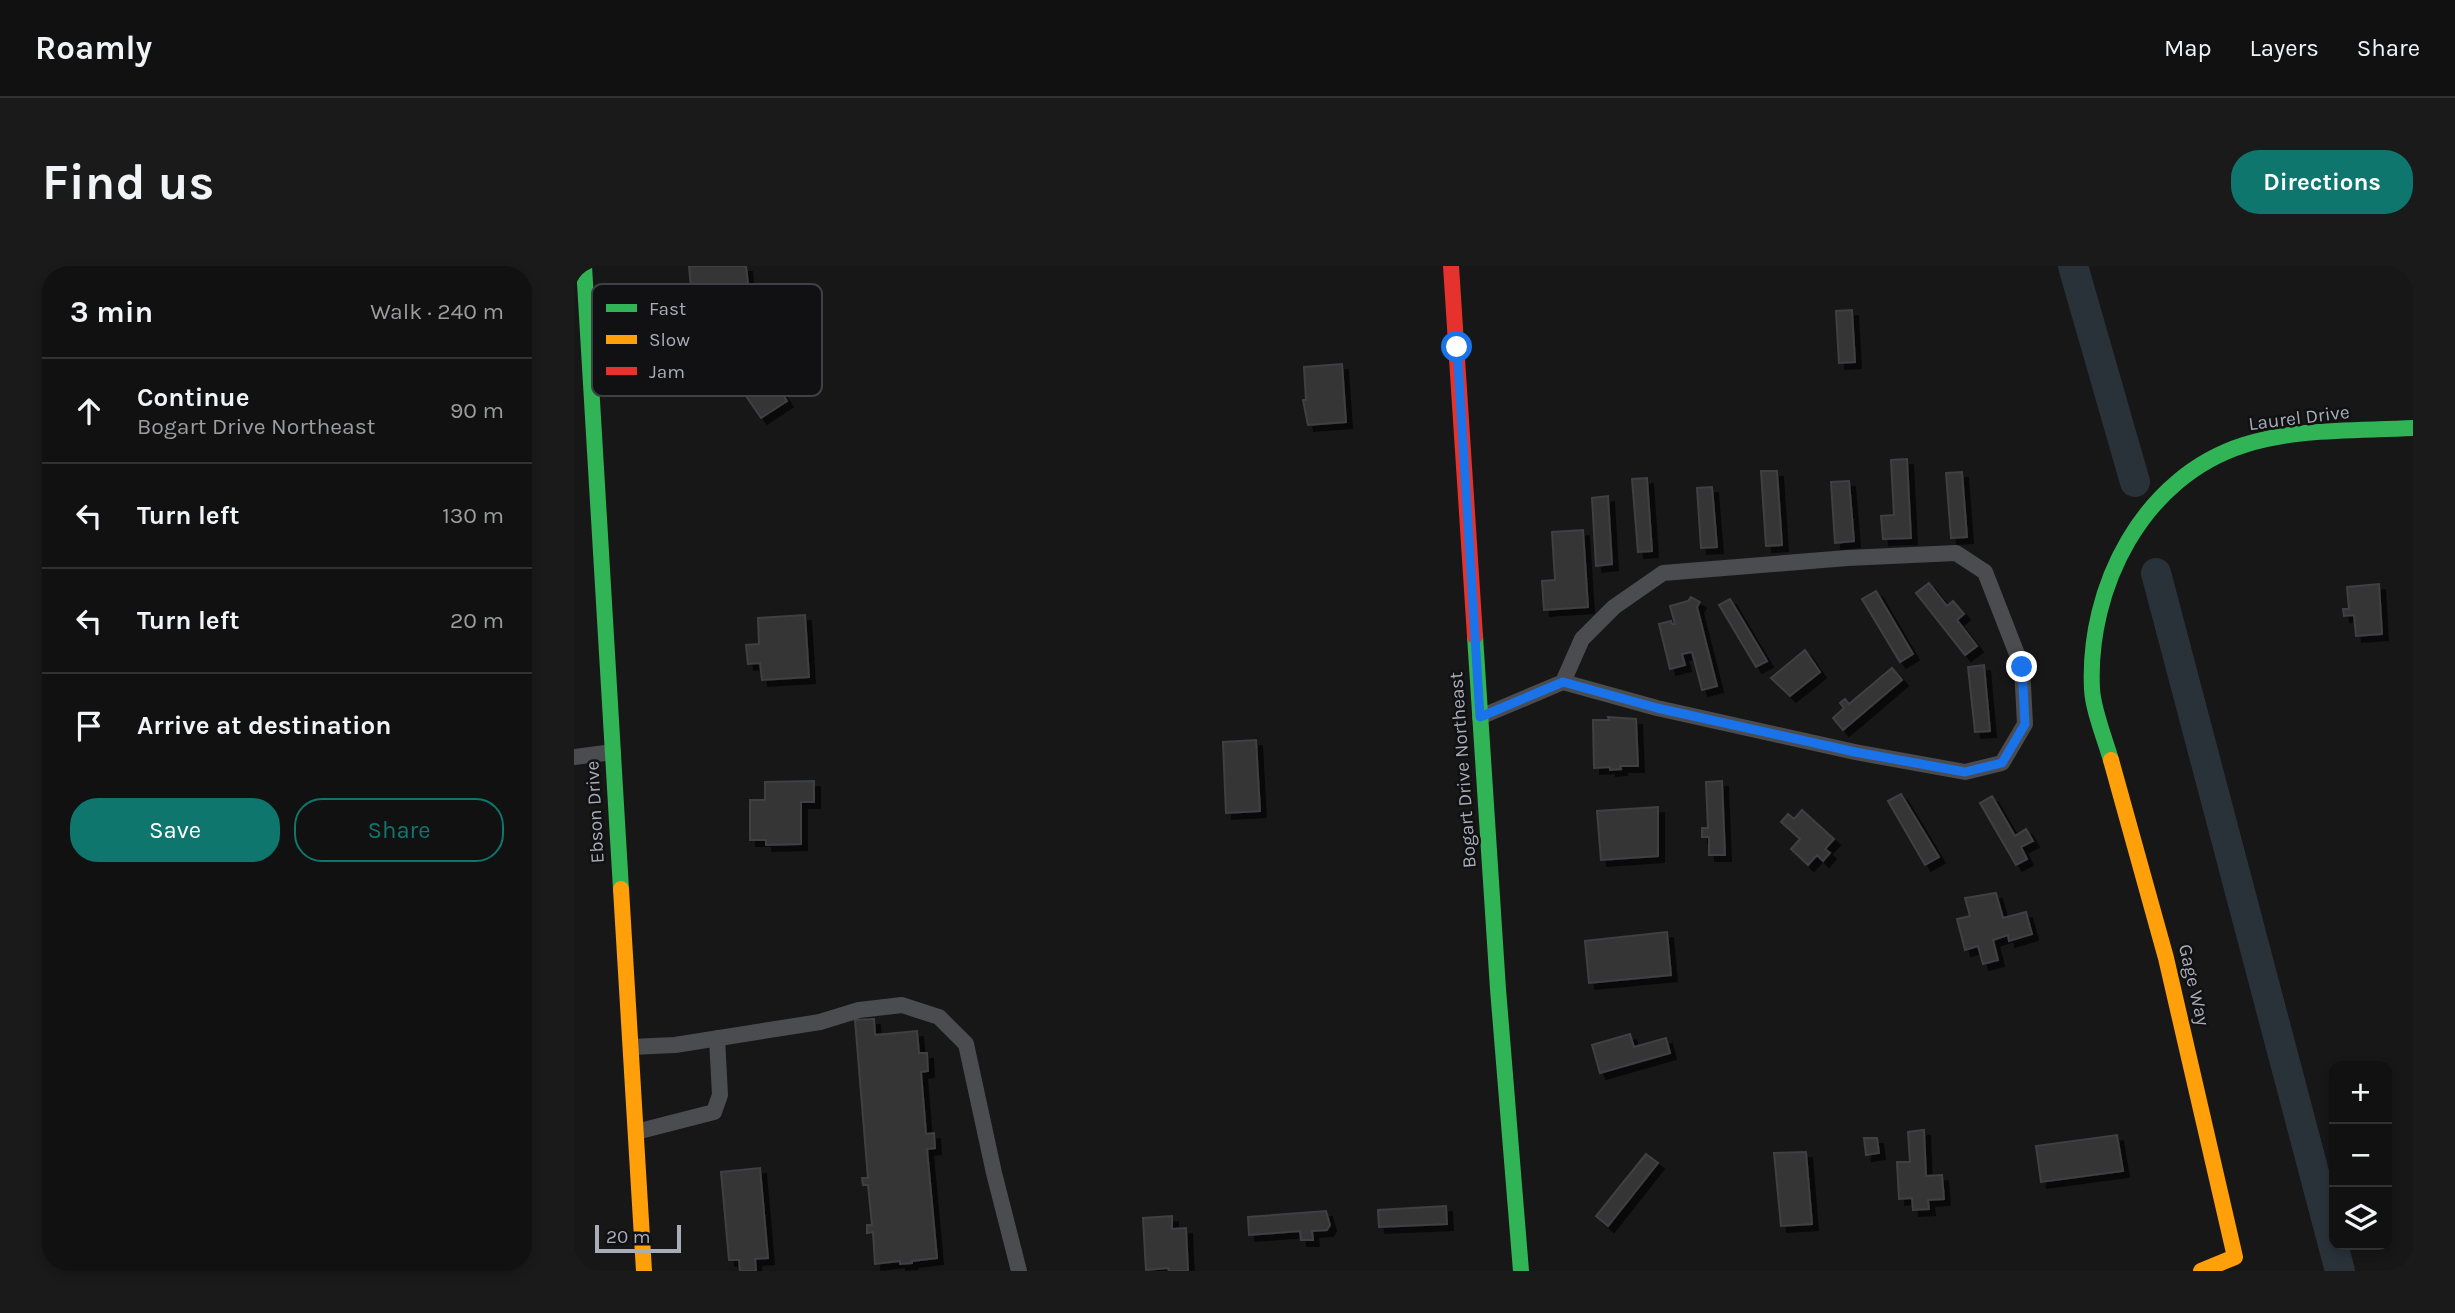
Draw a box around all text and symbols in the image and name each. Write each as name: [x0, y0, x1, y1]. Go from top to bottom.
text: Roamly: [35, 29, 152, 67]
text: Map: [2164, 34, 2212, 62]
text: Layers: [2250, 34, 2319, 62]
text: Share: [2357, 34, 2420, 62]
button: Directions: [2231, 150, 2413, 214]
text: Find us: [42, 154, 214, 211]
legend: [592, 284, 822, 396]
text: 3 min: [70, 294, 153, 330]
text: Walk · 240 m: [370, 298, 504, 325]
text: Fast: [649, 298, 686, 320]
text: Slow: [649, 329, 690, 351]
route start: [1441, 331, 1472, 362]
text: Jam: [649, 361, 685, 383]
text: Continue: [137, 382, 249, 413]
icon: ahead: [70, 392, 108, 430]
text: 90 m: [450, 397, 504, 424]
street label: Laurel Drive: [2247, 401, 2351, 435]
text: Bogart Drive Northeast: [137, 413, 375, 440]
icon: left: [70, 497, 108, 535]
text: Turn left: [137, 500, 239, 531]
text: 130 m: [442, 502, 504, 529]
icon: left: [70, 602, 108, 640]
text: Turn left: [137, 605, 239, 636]
text: 20 m: [450, 607, 504, 634]
route end: [2006, 651, 2037, 682]
street label: Bogart Drive Northeast: [1445, 671, 1481, 869]
icon: arrive: [70, 707, 108, 745]
text: Arrive at destination: [137, 710, 391, 741]
street label: Ebson Drive: [581, 760, 609, 864]
button: Save: [70, 798, 280, 862]
button: Share: [294, 798, 504, 862]
street label: Gage Way: [2174, 942, 2214, 1028]
map controls: [2329, 1061, 2392, 1250]
button: +: [2329, 1061, 2392, 1124]
button: −: [2329, 1124, 2392, 1187]
button: layers: [2329, 1187, 2392, 1250]
scale bar: [595, 1222, 681, 1254]
text: 20 m: [606, 1226, 651, 1248]

